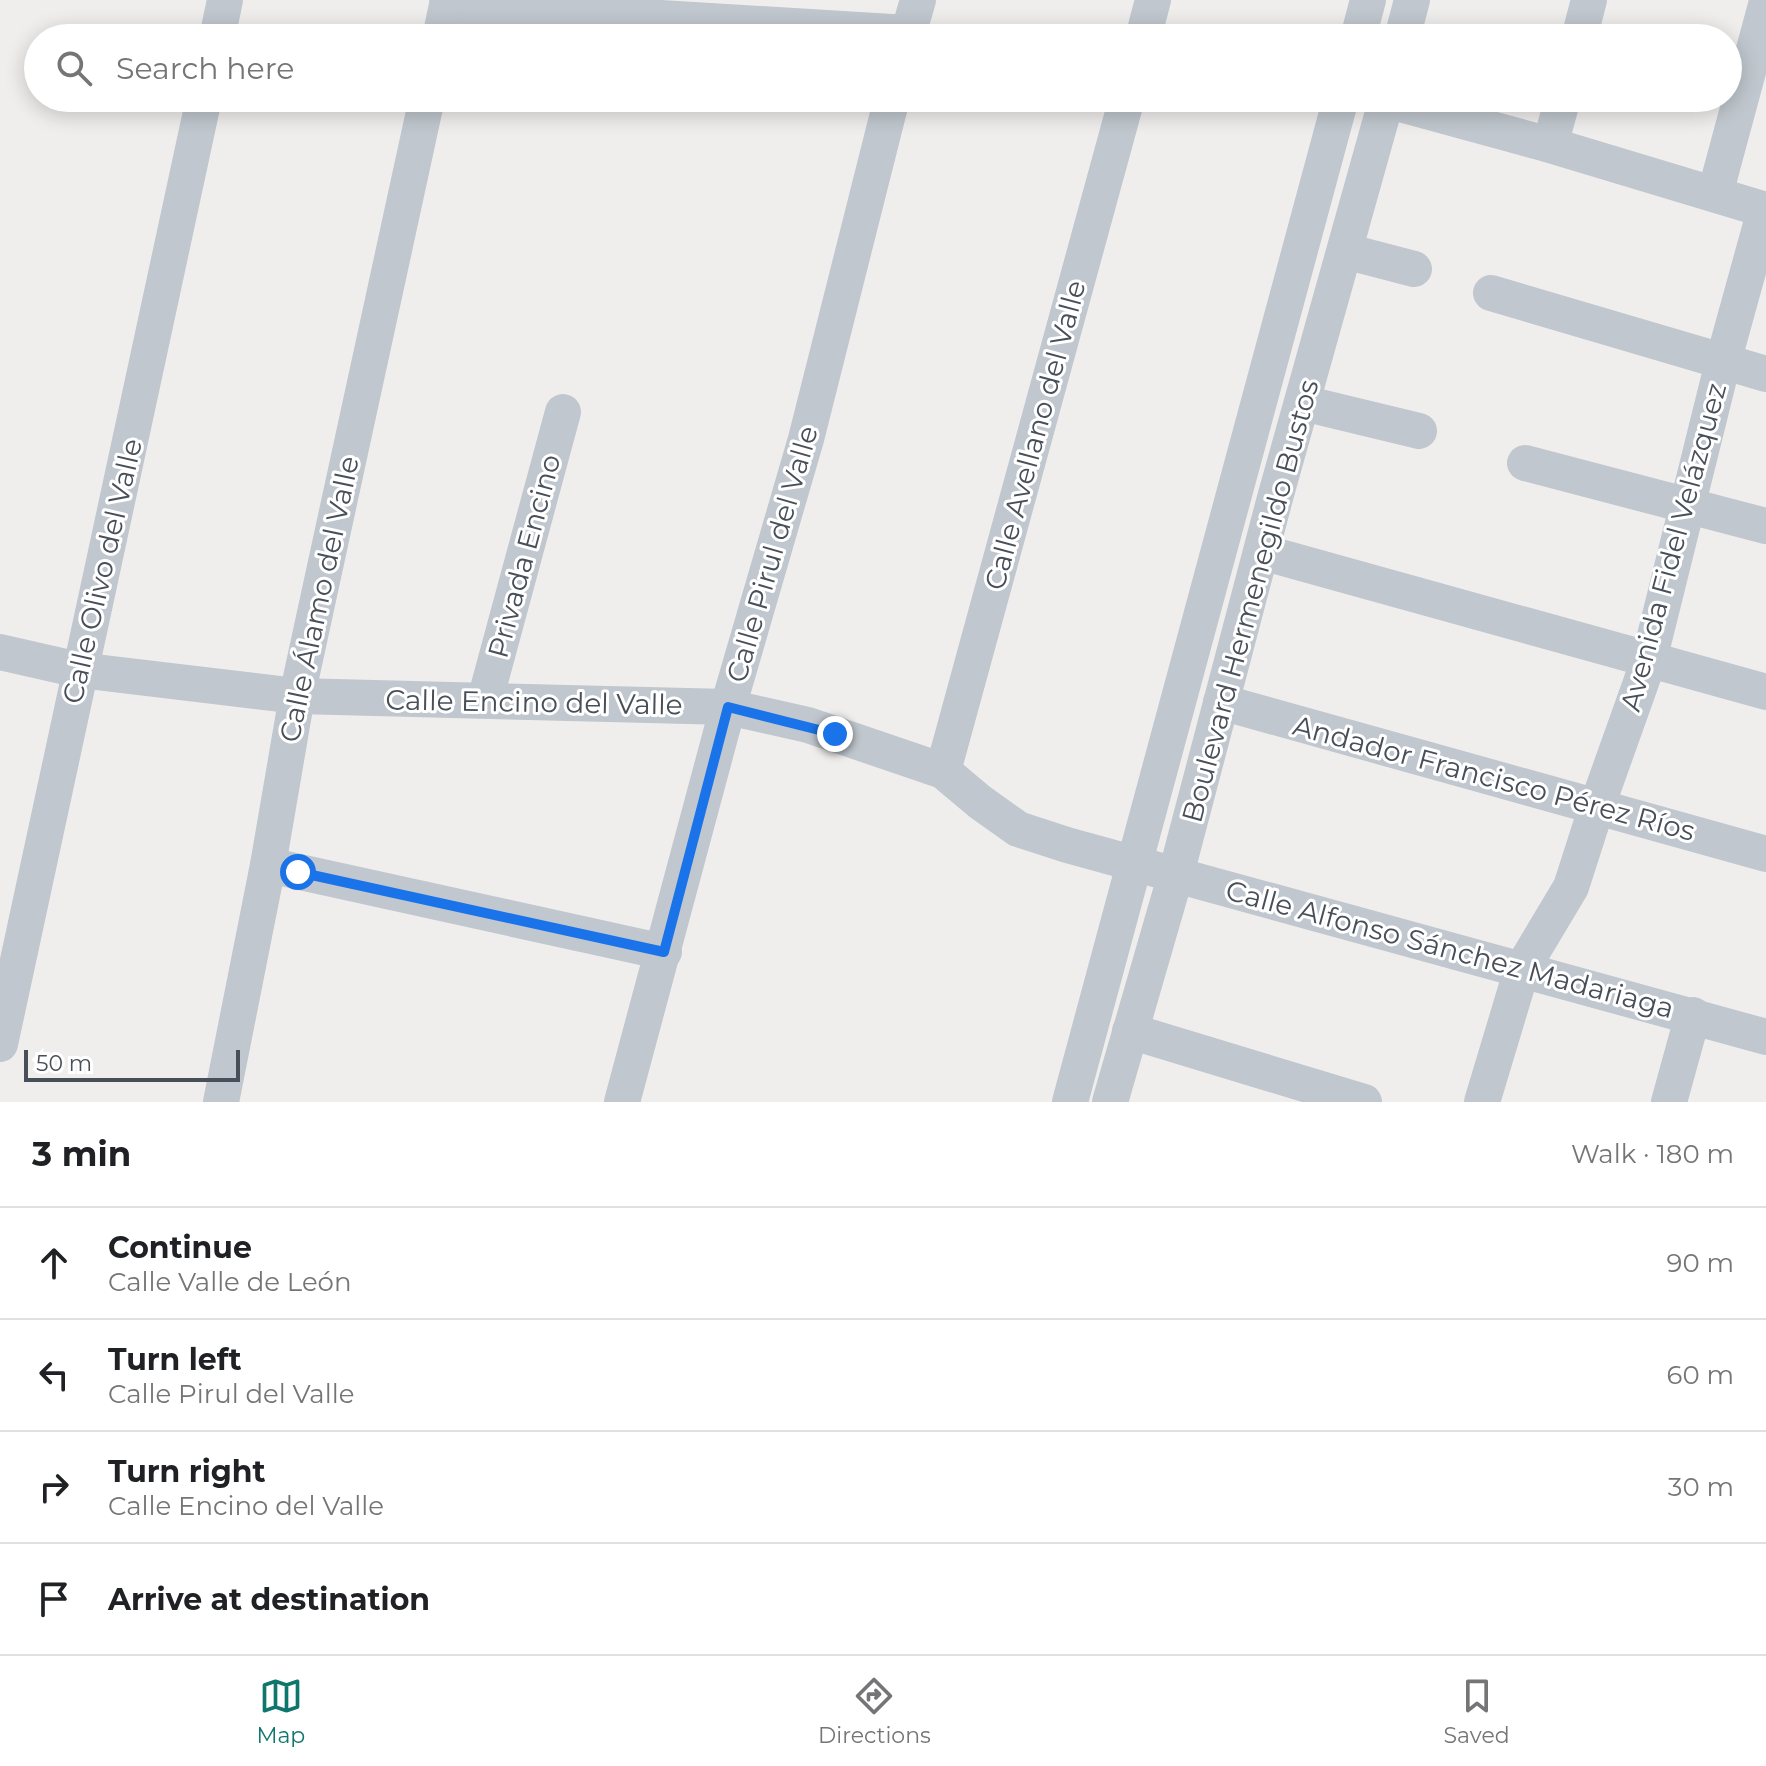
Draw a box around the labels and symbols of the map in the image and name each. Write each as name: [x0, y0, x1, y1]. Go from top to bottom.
street label: Calle Avellano del Valle: [977, 276, 1093, 594]
street label: Boulevard Hermenegildo Bustos: [1174, 376, 1326, 826]
street label: Avenida Fidel Velázquez: [1613, 379, 1733, 715]
street label: Calle Pirul del Valle: [719, 422, 825, 686]
street label: Calle Olivo del Valle: [55, 435, 149, 707]
street label: Privada Encino: [481, 451, 567, 661]
street label: Calle Álamo del Valle: [272, 453, 366, 745]
street label: Calle Encino del Valle: [385, 682, 683, 722]
street label: Andador Francisco Pérez Ríos: [1289, 708, 1699, 848]
route end: [817, 716, 853, 752]
route start: [280, 854, 316, 890]
street label: Calle Alfonso Sánchez Madariaga: [1222, 873, 1678, 1025]
scale bar: [24, 1046, 240, 1082]

